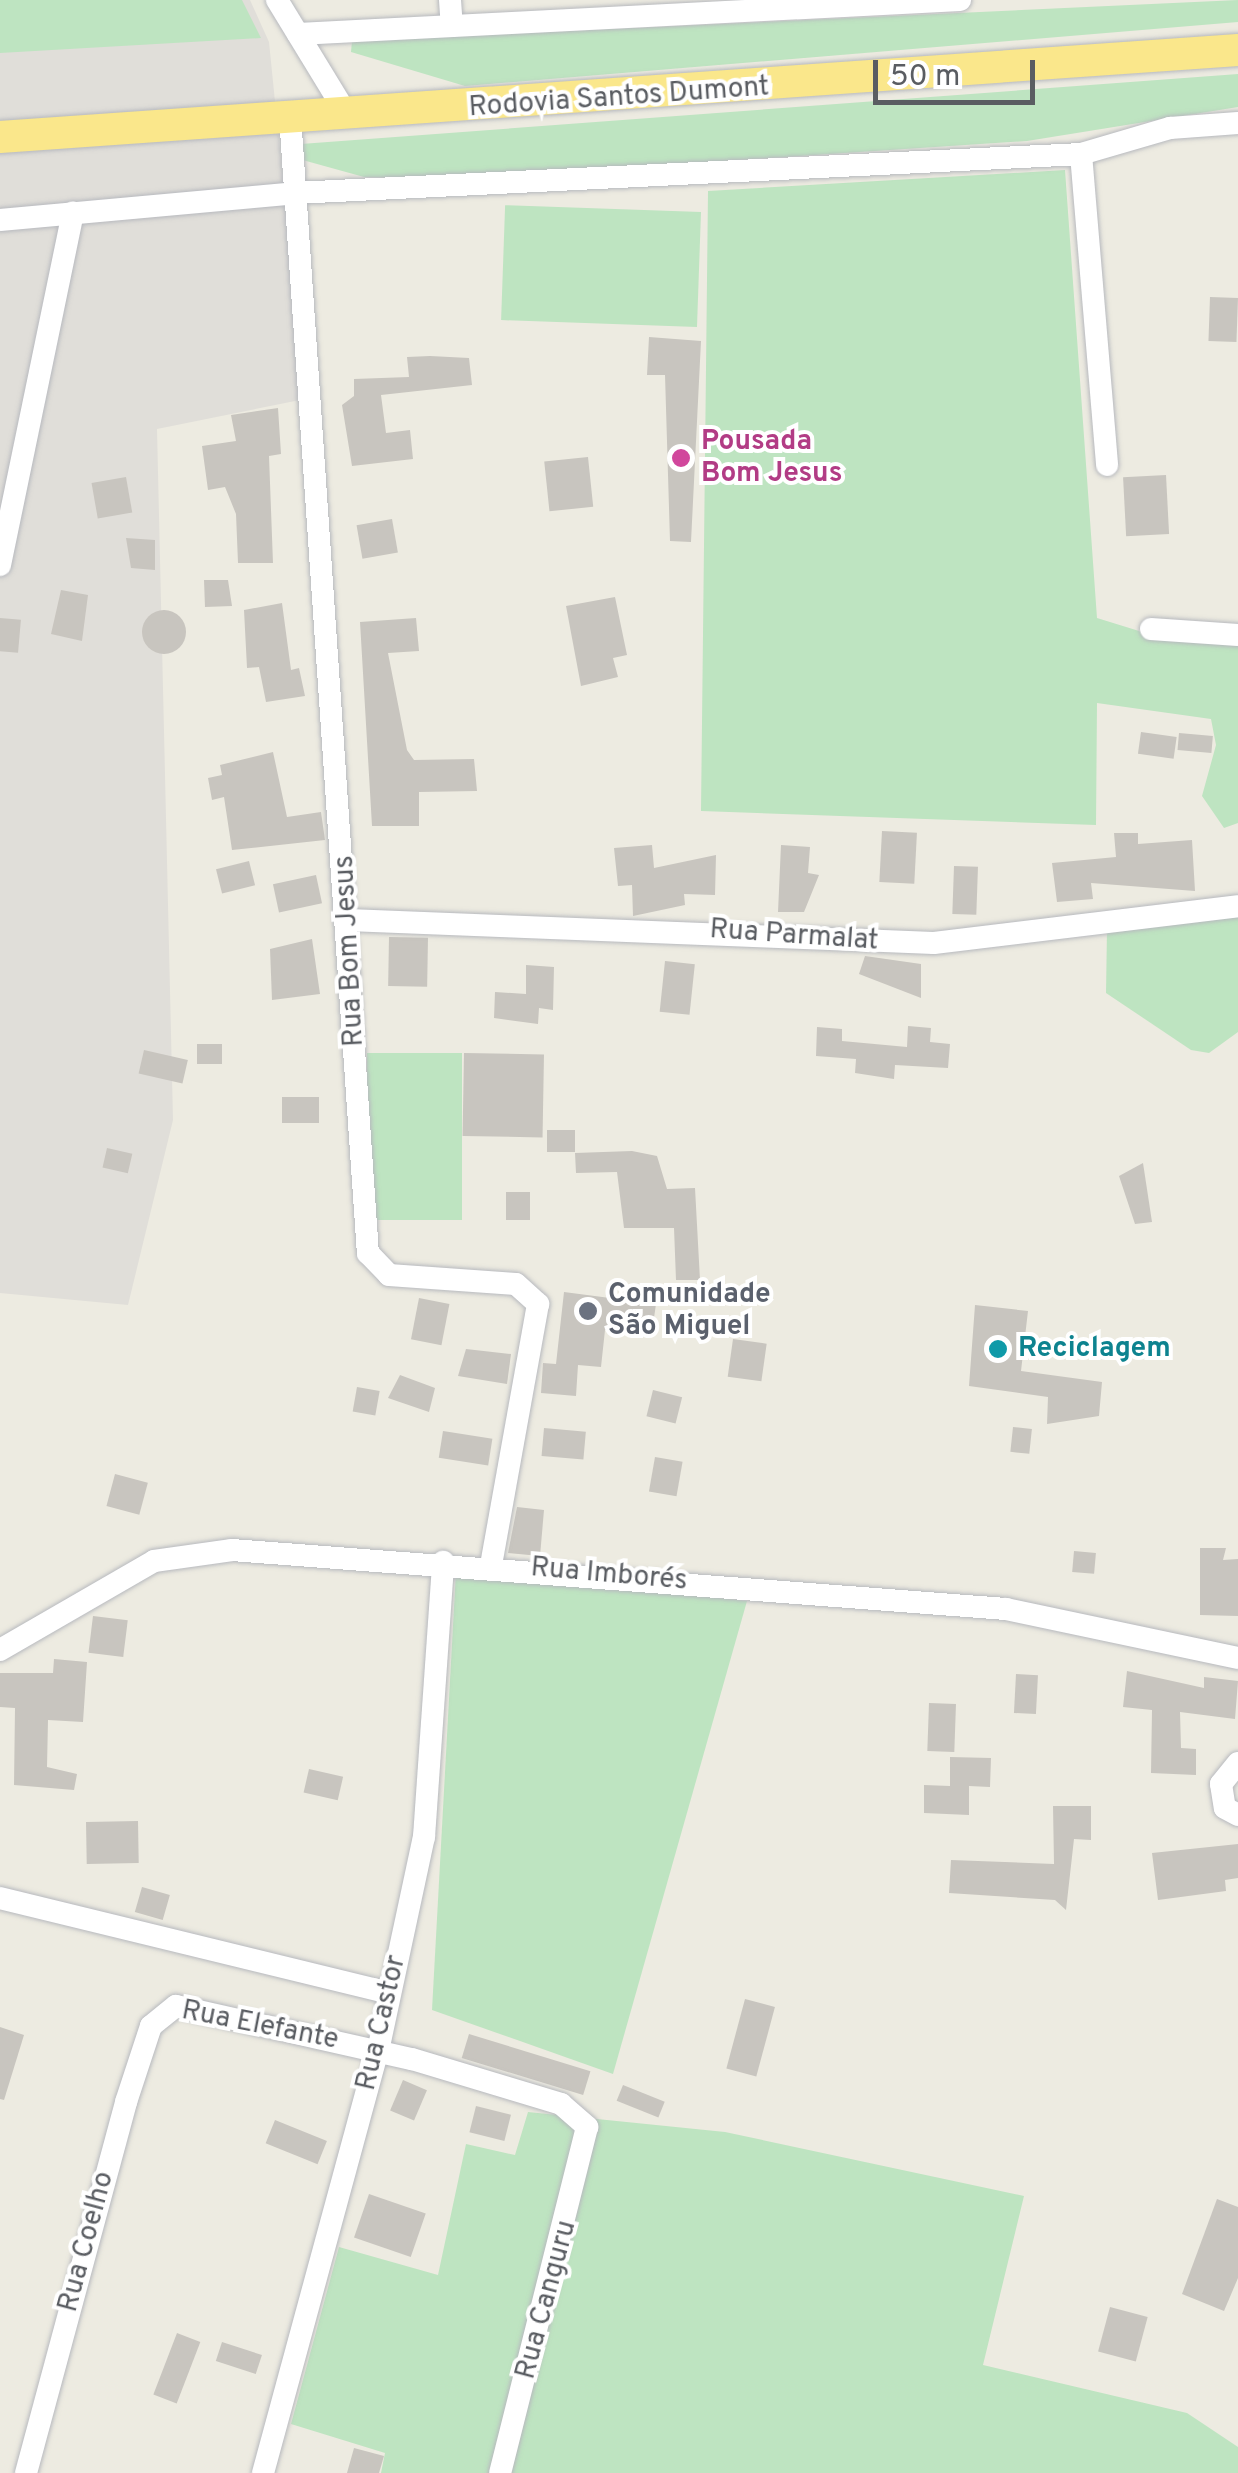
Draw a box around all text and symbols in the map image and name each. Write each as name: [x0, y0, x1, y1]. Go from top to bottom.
scale bar: [878, 40, 1040, 102]
text: 50 m: [890, 59, 960, 96]
street label: Rodovia Santos Dumont: [468, 71, 770, 125]
place label: Pousada Bom Jesus: [701, 425, 842, 491]
marker: Pousada Bom Jesus: [670, 447, 692, 469]
street label: Rua Bom Jesus: [328, 854, 372, 1048]
street label: Rua Parmalat: [708, 913, 880, 959]
place label: Comunidade São Miguel: [608, 1278, 771, 1344]
marker: Comunidade São Miguel: [577, 1300, 599, 1322]
place label: Reciclagem: [1018, 1332, 1171, 1366]
marker: Reciclagem: [987, 1338, 1009, 1360]
street label: Rua Imborés: [529, 1551, 689, 1599]
street label: Rua Castor: [350, 1952, 414, 2094]
street label: Rua Elefante: [179, 1994, 341, 2058]
street label: Rua Coelho: [52, 2168, 122, 2316]
street label: Rua Canguru: [510, 2217, 584, 2383]

